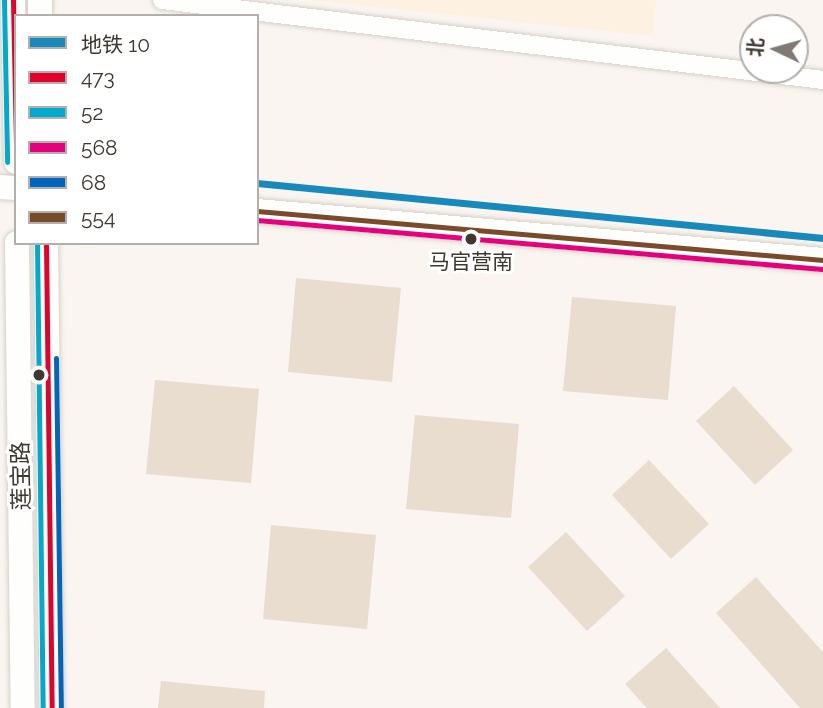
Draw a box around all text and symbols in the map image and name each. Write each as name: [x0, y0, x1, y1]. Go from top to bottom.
legend: [14, 14, 259, 245]
north arrow: [739, 14, 809, 84]
text: 地铁 10: [81, 32, 150, 57]
text: 北: [743, 37, 767, 58]
text: 473: [81, 65, 115, 90]
text: 52: [81, 100, 103, 125]
text: 568: [81, 135, 118, 160]
text: 68: [81, 170, 106, 195]
text: 554: [81, 205, 115, 230]
marker: 马官营南: [464, 232, 478, 246]
place label: 马官营南: [429, 249, 513, 275]
unlabelled marker: [32, 368, 46, 382]
street label: 莲宝路: [7, 441, 35, 511]

